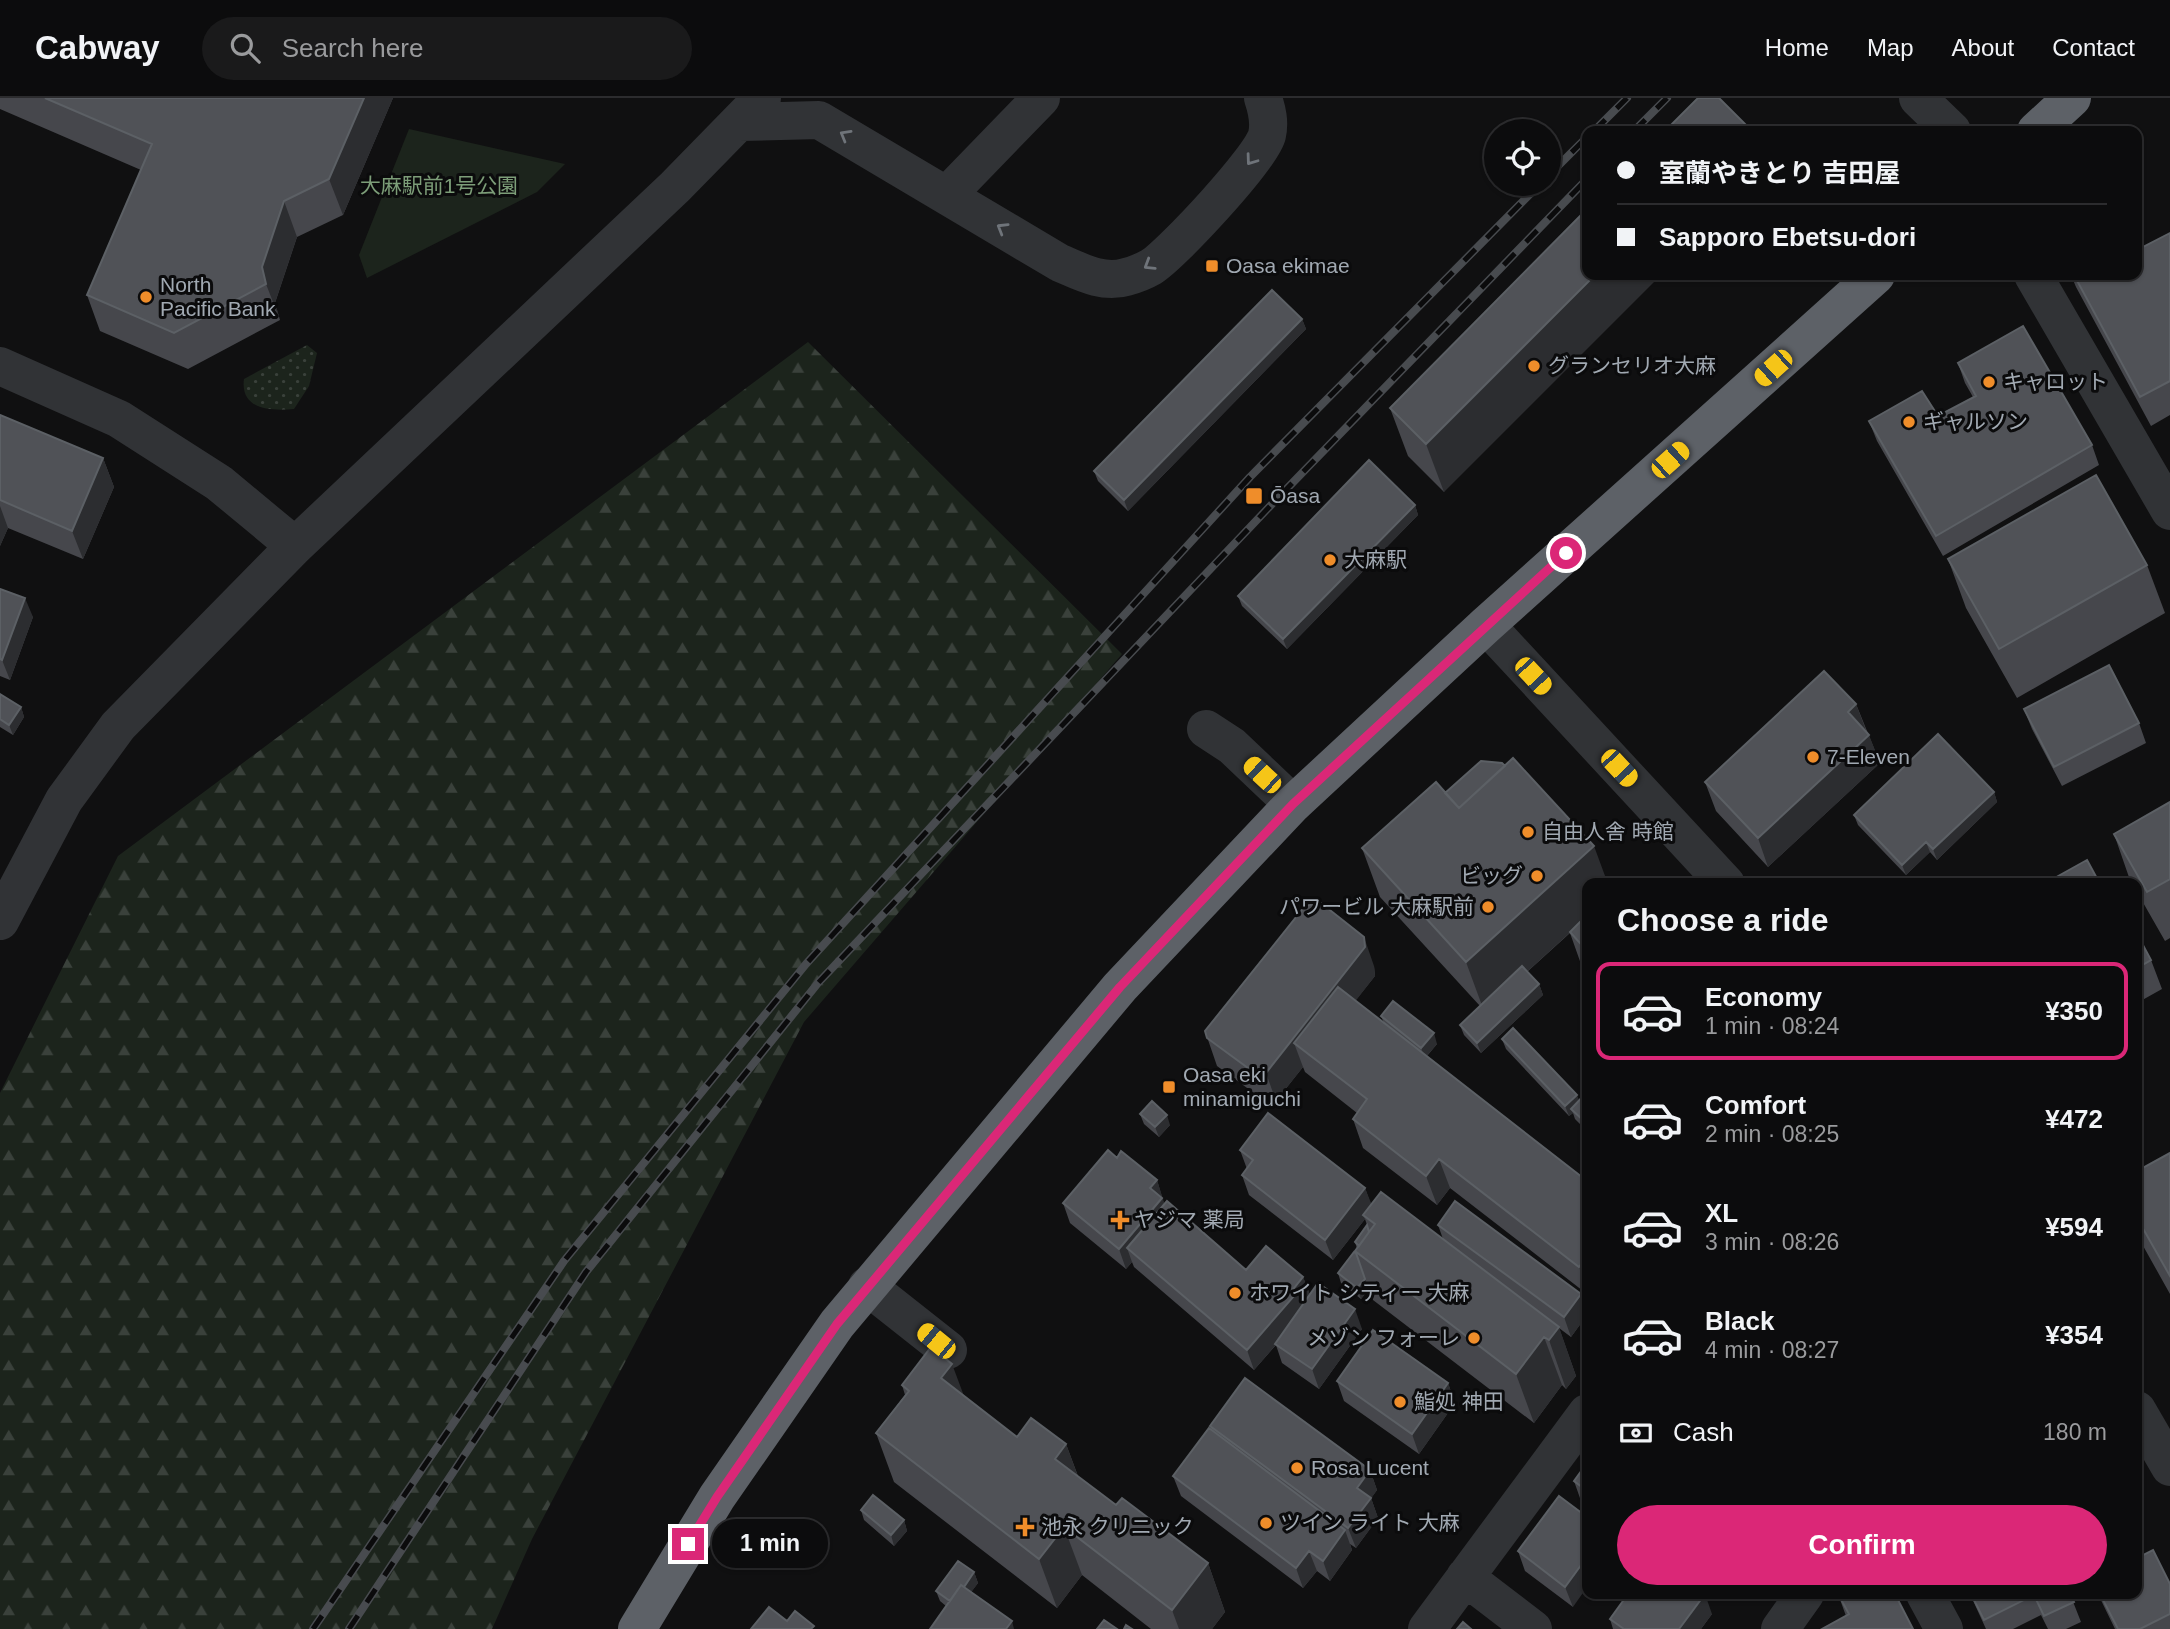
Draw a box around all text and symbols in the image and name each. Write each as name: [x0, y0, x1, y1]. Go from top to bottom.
search box: [202, 17, 692, 80]
text: Cabway: [35, 29, 160, 66]
icon: search: [226, 29, 264, 67]
text: Search here: [282, 33, 423, 63]
text: Home: [1765, 34, 1829, 61]
text: Map: [1867, 34, 1914, 61]
text: About: [1952, 34, 2014, 61]
text: Contact: [2052, 34, 2135, 61]
map controls: [1484, 119, 1561, 196]
button: locate: [1484, 119, 1561, 196]
one-way arrow: [839, 130, 852, 143]
one-way arrow: [1246, 152, 1259, 165]
text: 室蘭やきとり 吉田屋: [1659, 158, 1900, 188]
park label: 大麻駅前1号公園: [360, 174, 518, 197]
text: Sapporo Ebetsu-dori: [1659, 222, 1916, 252]
one-way arrow: [996, 223, 1009, 236]
place label: Oasa ekimae: [1226, 254, 1350, 277]
one-way arrow: [1144, 257, 1157, 270]
marker: Oasa ekimae: [1204, 258, 1220, 274]
place label: North Pacific Bank: [160, 273, 276, 320]
marker: North Pacific Bank: [138, 289, 154, 305]
car: [1751, 346, 1796, 390]
place label: グランセリオ大麻: [1548, 354, 1716, 377]
marker: グランセリオ大麻: [1526, 358, 1542, 374]
place label: キャロット: [2003, 370, 2108, 393]
marker: キャロット: [1981, 374, 1997, 390]
place label: ギャルソン: [1923, 410, 2028, 433]
marker: ギャルソン: [1901, 414, 1917, 430]
car: [1648, 438, 1693, 482]
place label: Ōasa: [1270, 484, 1321, 507]
marker: Ōasa: [1244, 486, 1264, 506]
route start: [1550, 537, 1582, 569]
place label: 大麻駅: [1344, 548, 1407, 571]
marker: 大麻駅: [1322, 552, 1338, 568]
car: [1511, 653, 1556, 699]
car: [1597, 745, 1642, 791]
place label: 7-Eleven: [1827, 745, 1910, 768]
marker: 7-Eleven: [1805, 749, 1821, 765]
car: [1240, 753, 1285, 797]
place label: 自由人舎 時館: [1542, 820, 1674, 843]
marker: 自由人舎 時館: [1520, 824, 1536, 840]
place label: ビッグ: [1460, 864, 1523, 887]
marker: ビッグ: [1529, 868, 1545, 884]
place label: パワービル 大麻駅前: [1279, 895, 1474, 918]
marker: パワービル 大麻駅前: [1480, 899, 1496, 915]
text: Choose a ride: [1617, 902, 1829, 938]
icon: car: [1621, 980, 1684, 1043]
text: Economy: [1705, 982, 1822, 1012]
text: ¥350: [2045, 996, 2103, 1026]
text: 1 min · 08:24: [1705, 1013, 1839, 1039]
place label: Oasa eki minamiguchi: [1183, 1063, 1301, 1110]
marker: Oasa eki minamiguchi: [1161, 1079, 1177, 1095]
icon: car: [1621, 1088, 1684, 1151]
text: Comfort: [1705, 1090, 1806, 1120]
text: ¥472: [2045, 1104, 2103, 1134]
text: 2 min · 08:25: [1705, 1121, 1839, 1147]
icon: car: [1621, 1196, 1684, 1259]
text: XL: [1705, 1198, 1738, 1228]
place label: ヤジマ 薬局: [1134, 1208, 1245, 1231]
marker: ヤジマ 薬局: [1112, 1212, 1128, 1228]
text: ¥594: [2045, 1212, 2103, 1242]
text: 3 min · 08:26: [1705, 1229, 1839, 1255]
place label: ホワイト シティー 大麻: [1249, 1281, 1469, 1304]
marker: ホワイト シティー 大麻: [1227, 1285, 1243, 1301]
icon: car: [1621, 1304, 1684, 1367]
text: Black: [1705, 1306, 1774, 1336]
car: [914, 1320, 959, 1362]
text: ¥354: [2045, 1320, 2103, 1350]
place label: メゾン フォーレ: [1307, 1326, 1460, 1349]
marker: メゾン フォーレ: [1466, 1330, 1482, 1346]
text: 4 min · 08:27: [1705, 1337, 1839, 1363]
place label: 鮨処 神田: [1414, 1390, 1504, 1413]
marker: 鮨処 神田: [1392, 1394, 1408, 1410]
icon: cash: [1617, 1414, 1655, 1452]
text: Cash: [1673, 1417, 1734, 1447]
text: 180 m: [2043, 1419, 2107, 1445]
place label: Rosa Lucent: [1311, 1456, 1429, 1479]
marker: Rosa Lucent: [1289, 1460, 1305, 1476]
button: Confirm: [1617, 1505, 2107, 1585]
place label: ツイン ライト 大麻: [1280, 1511, 1460, 1534]
place label: 池永 クリニック: [1041, 1515, 1194, 1538]
marker: ツイン ライト 大麻: [1258, 1515, 1274, 1531]
marker: 池永 クリニック: [1015, 1517, 1035, 1537]
callout: 1 min: [712, 1520, 828, 1568]
route end: [672, 1528, 704, 1560]
text: 1 min: [740, 1530, 800, 1556]

